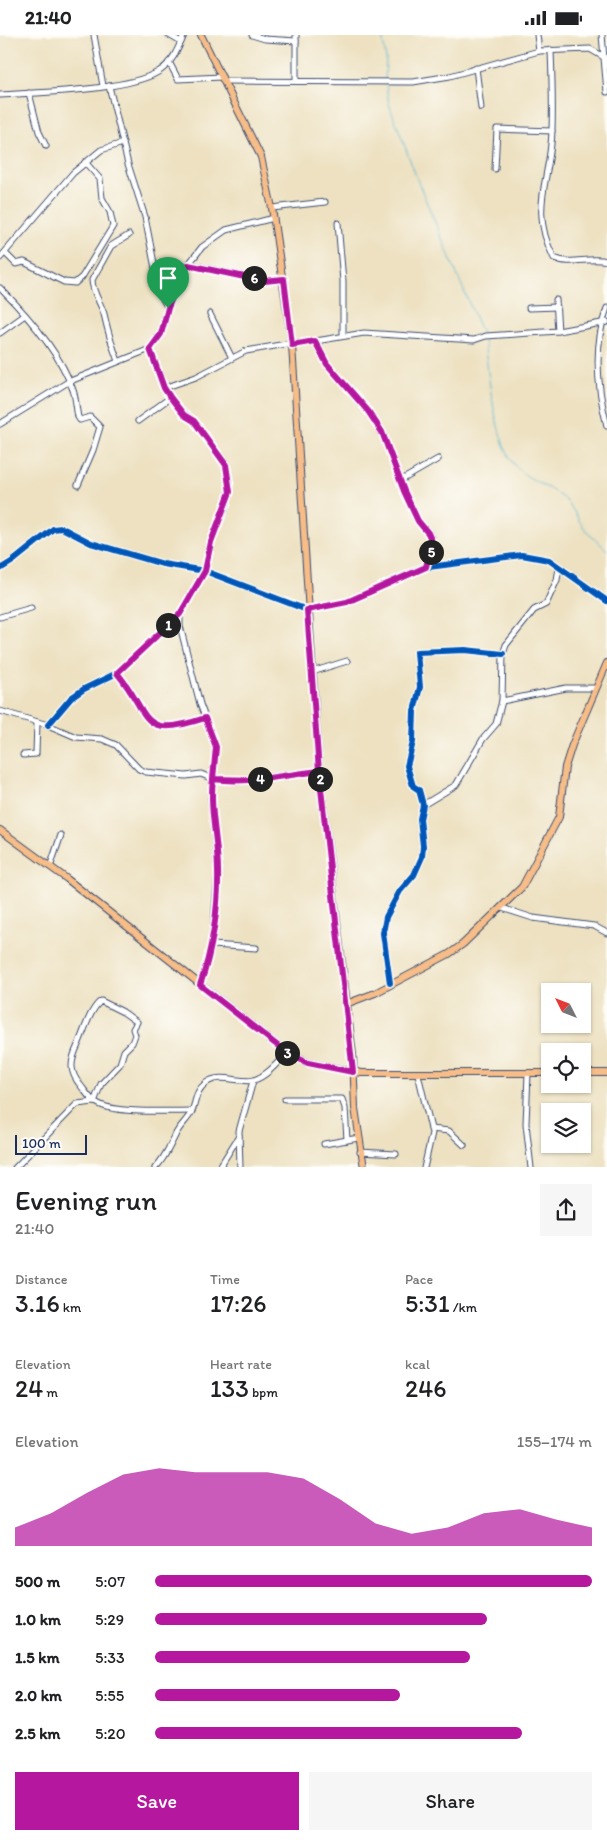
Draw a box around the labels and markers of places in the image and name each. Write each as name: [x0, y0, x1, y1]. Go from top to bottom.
pin: [147, 257, 189, 308]
pin: 6: [242, 265, 266, 291]
pin: 5: [418, 539, 444, 565]
pin: 1: [156, 613, 180, 637]
pin: 4: [248, 767, 272, 791]
pin: 2: [308, 767, 332, 791]
pin: 3: [274, 1041, 300, 1065]

